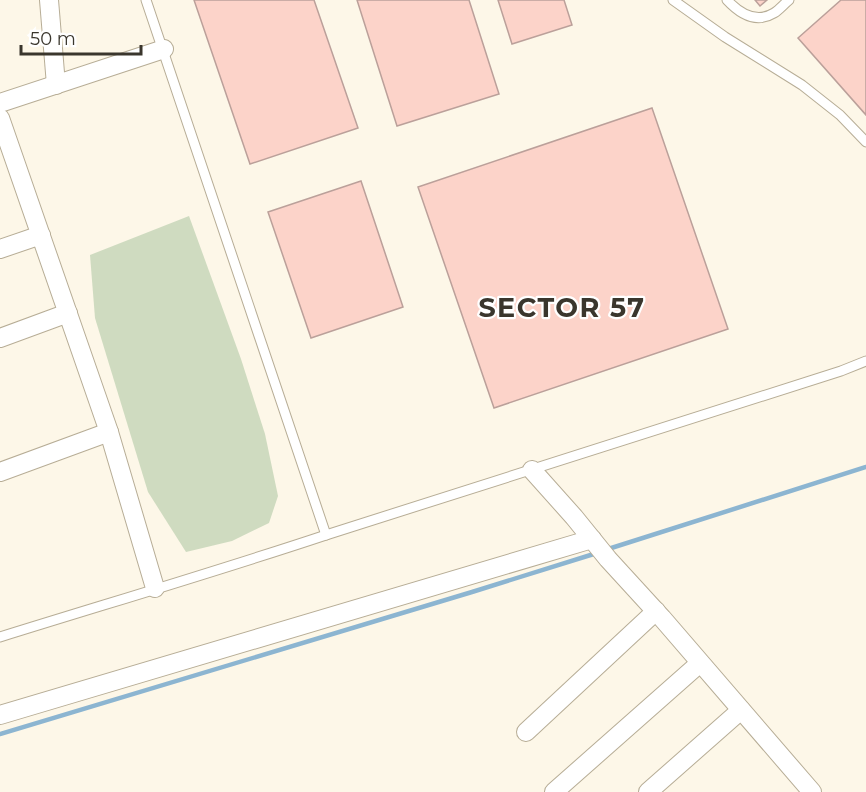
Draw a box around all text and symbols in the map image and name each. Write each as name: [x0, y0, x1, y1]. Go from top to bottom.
scale bar: [21, 18, 141, 56]
text: 50 m: [30, 28, 76, 50]
district label: SECTOR 57: [478, 291, 646, 324]

